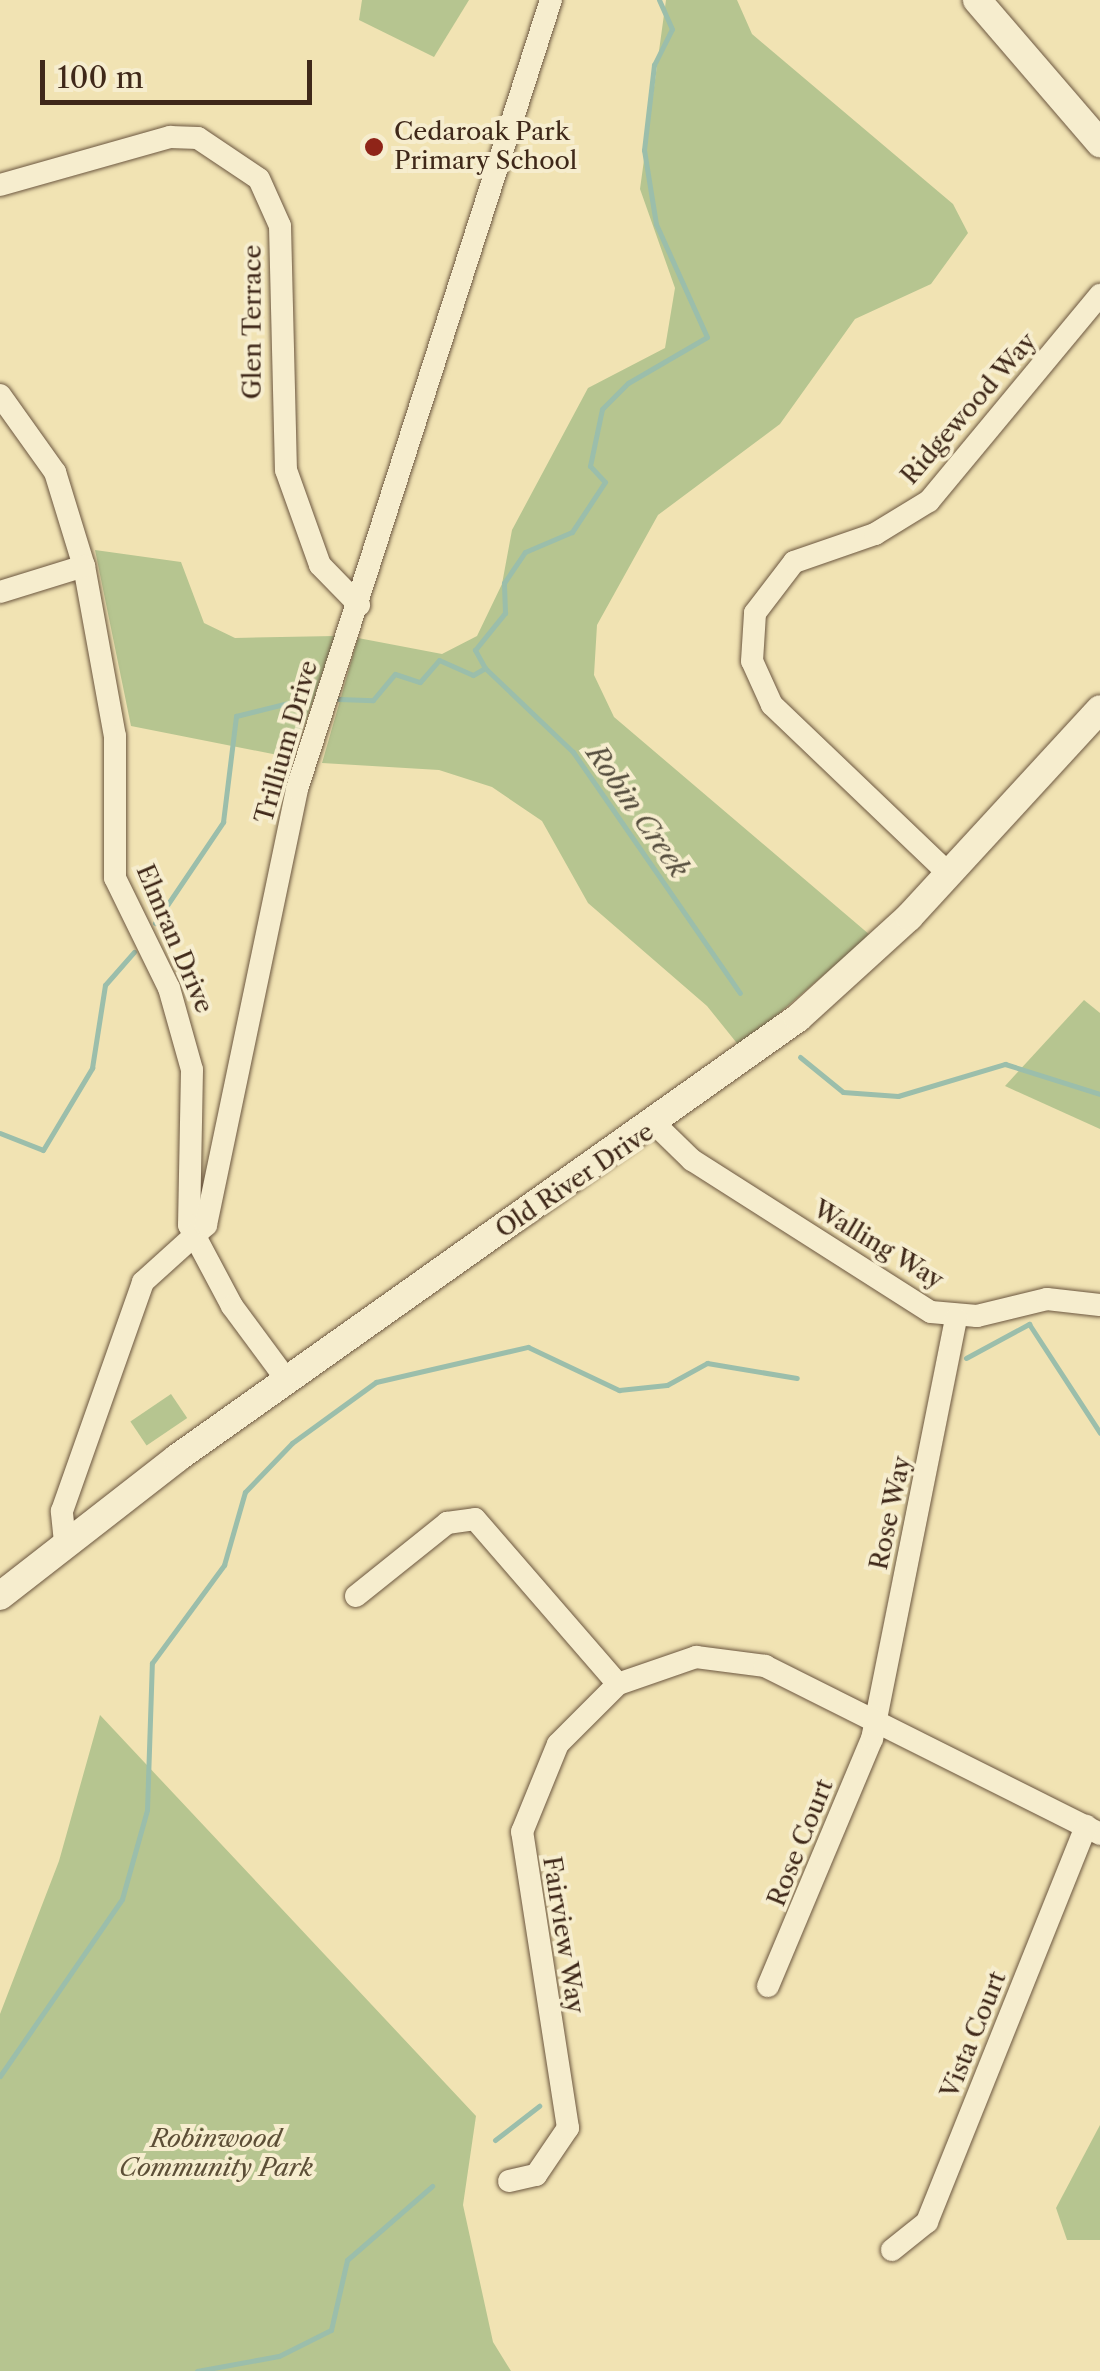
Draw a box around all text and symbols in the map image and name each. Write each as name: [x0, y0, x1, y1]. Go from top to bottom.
scale bar: [45, 40, 318, 102]
text: 100 m: [57, 59, 144, 96]
place label: Cedaroak Park Primary School: [394, 118, 578, 177]
marker: Cedaroak Park Primary School: [363, 136, 385, 158]
street label: Glen Terrace: [238, 244, 268, 400]
street label: Ridgewood Way: [895, 327, 1043, 491]
street label: Trillium Drive: [249, 657, 325, 827]
water label: Robin Creek: [580, 738, 696, 884]
street label: Elmran Drive: [129, 860, 219, 1018]
street label: Old River Drive: [490, 1117, 660, 1245]
street label: Walling Way: [807, 1194, 949, 1296]
street label: Rose Way: [864, 1453, 918, 1573]
street label: Rose Court: [762, 1775, 840, 1911]
street label: Fairview Way: [536, 1853, 590, 2017]
street label: Vista Court: [935, 1967, 1013, 2103]
park label: Robinwood Community Park: [119, 2125, 313, 2184]

